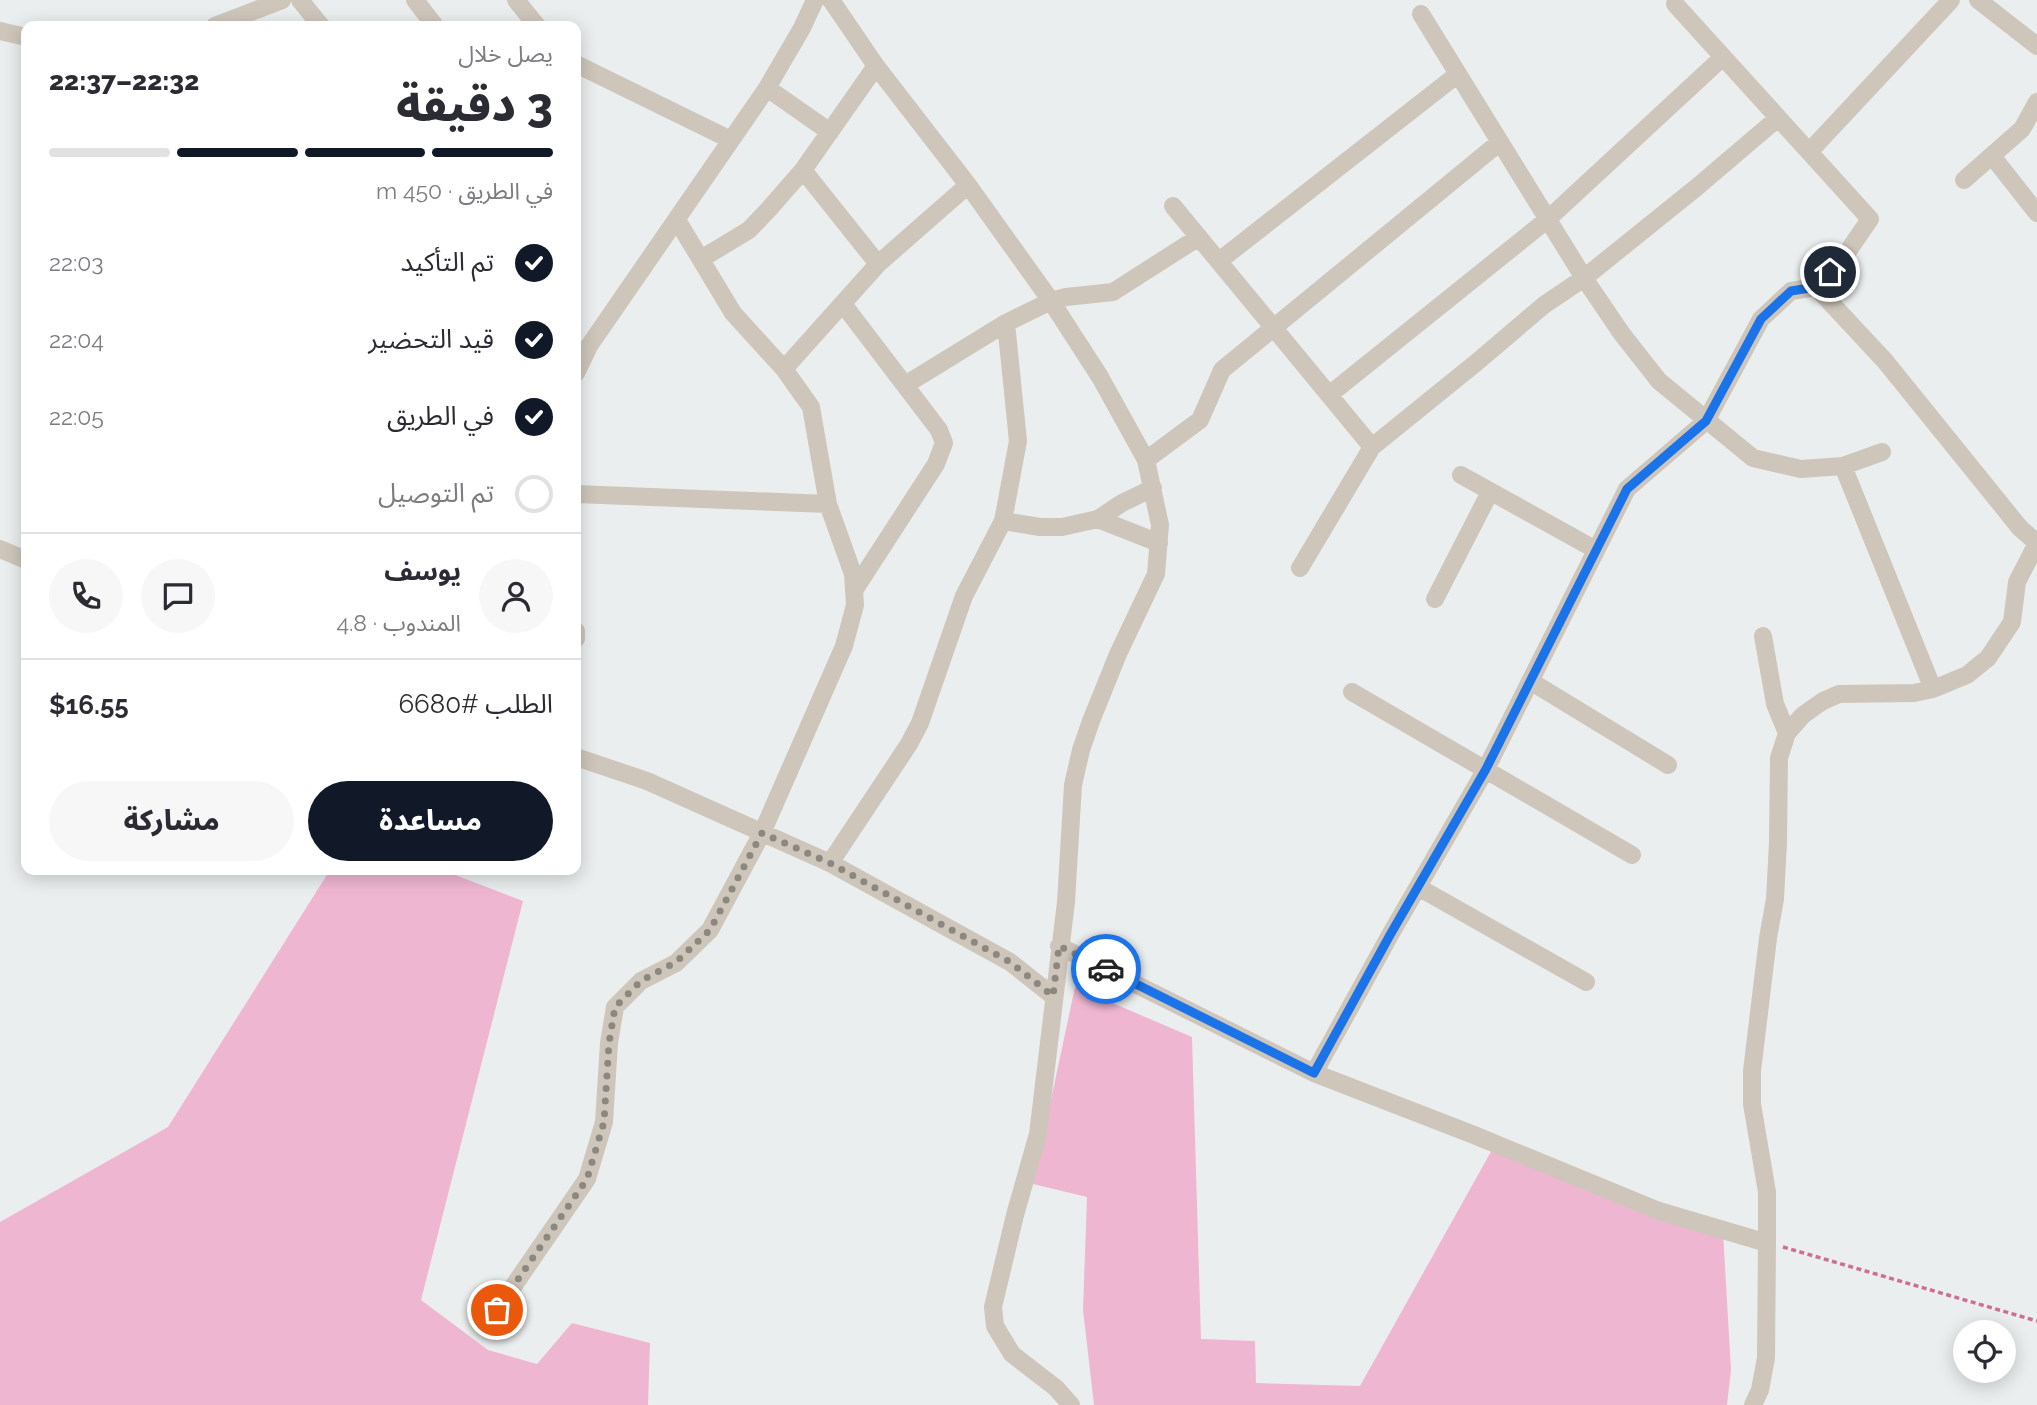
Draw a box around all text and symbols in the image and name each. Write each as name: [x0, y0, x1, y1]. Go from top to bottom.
text: يصل خلال: [458, 40, 553, 67]
text: 22:32–22:37: [49, 66, 199, 96]
text: 3 دقيقة: [396, 78, 553, 132]
text: في الطريق · 450 m: [376, 177, 553, 204]
pin: [1800, 242, 1860, 302]
icon: check: [515, 244, 553, 282]
text: تم التأكيد: [401, 247, 494, 277]
text: 22:03: [49, 249, 104, 276]
icon: home: [1811, 253, 1849, 291]
icon: check: [515, 321, 553, 359]
text: قيد التحضير: [368, 324, 494, 354]
text: 22:04: [49, 326, 104, 353]
icon: check: [515, 398, 553, 436]
text: في الطريق: [387, 401, 494, 431]
text: 22:05: [49, 403, 104, 430]
text: تم التوصيل: [378, 478, 494, 508]
text: يوسف: [384, 556, 461, 586]
button: phone: [49, 559, 123, 633]
button: chat: [141, 559, 215, 633]
button: person: [479, 559, 553, 633]
text: المندوب · 4.8: [336, 609, 461, 636]
text: الطلب #6680: [398, 689, 553, 719]
text: $16.55: [49, 690, 129, 720]
button: مشاركة: [49, 781, 294, 861]
button: مساعدة: [308, 781, 553, 861]
courier: [1071, 934, 1141, 1004]
icon: car: [1087, 950, 1125, 988]
pin: [467, 1280, 527, 1340]
icon: bag: [478, 1291, 516, 1329]
map controls: [1953, 1320, 2016, 1383]
button: locate: [1953, 1320, 2016, 1383]

